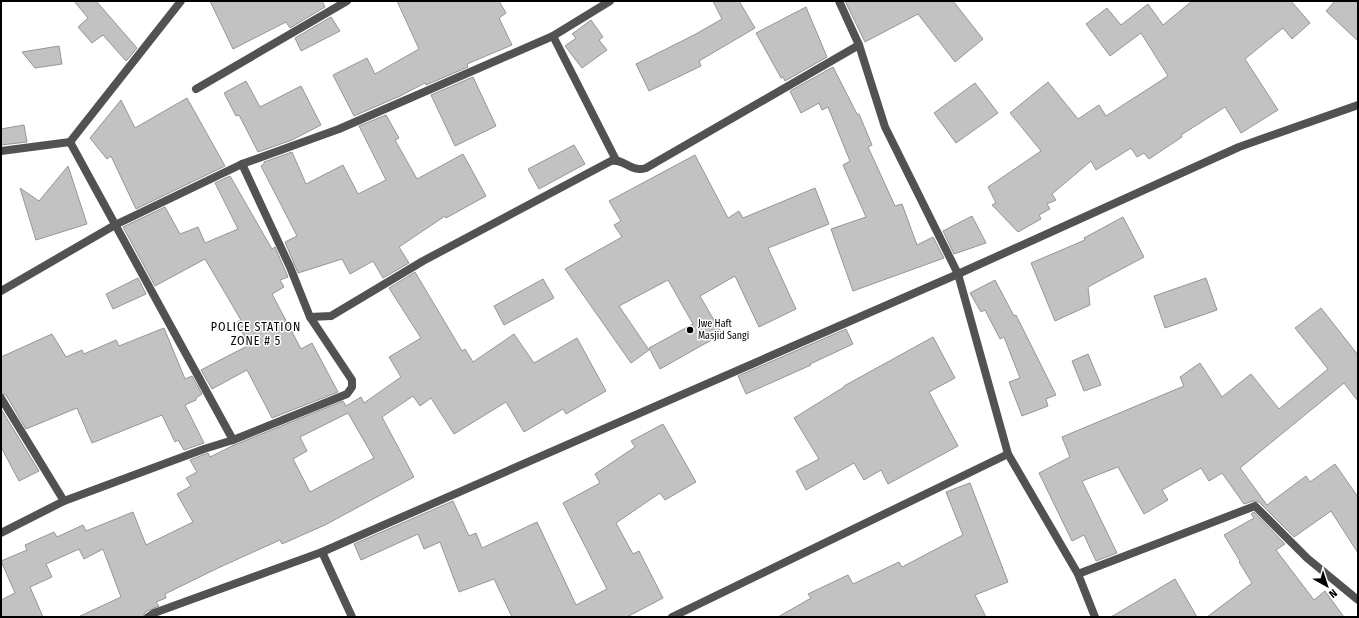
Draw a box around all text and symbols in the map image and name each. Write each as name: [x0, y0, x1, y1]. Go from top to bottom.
place label: Jwe Haft Masjid Sangi: [698, 318, 749, 342]
district label: POLICE STATION ZONE # 5: [211, 320, 301, 348]
marker: Jwe Haft Masjid Sangi: [685, 325, 695, 335]
north arrow: [1307, 566, 1347, 606]
text: N: [1326, 586, 1340, 601]

